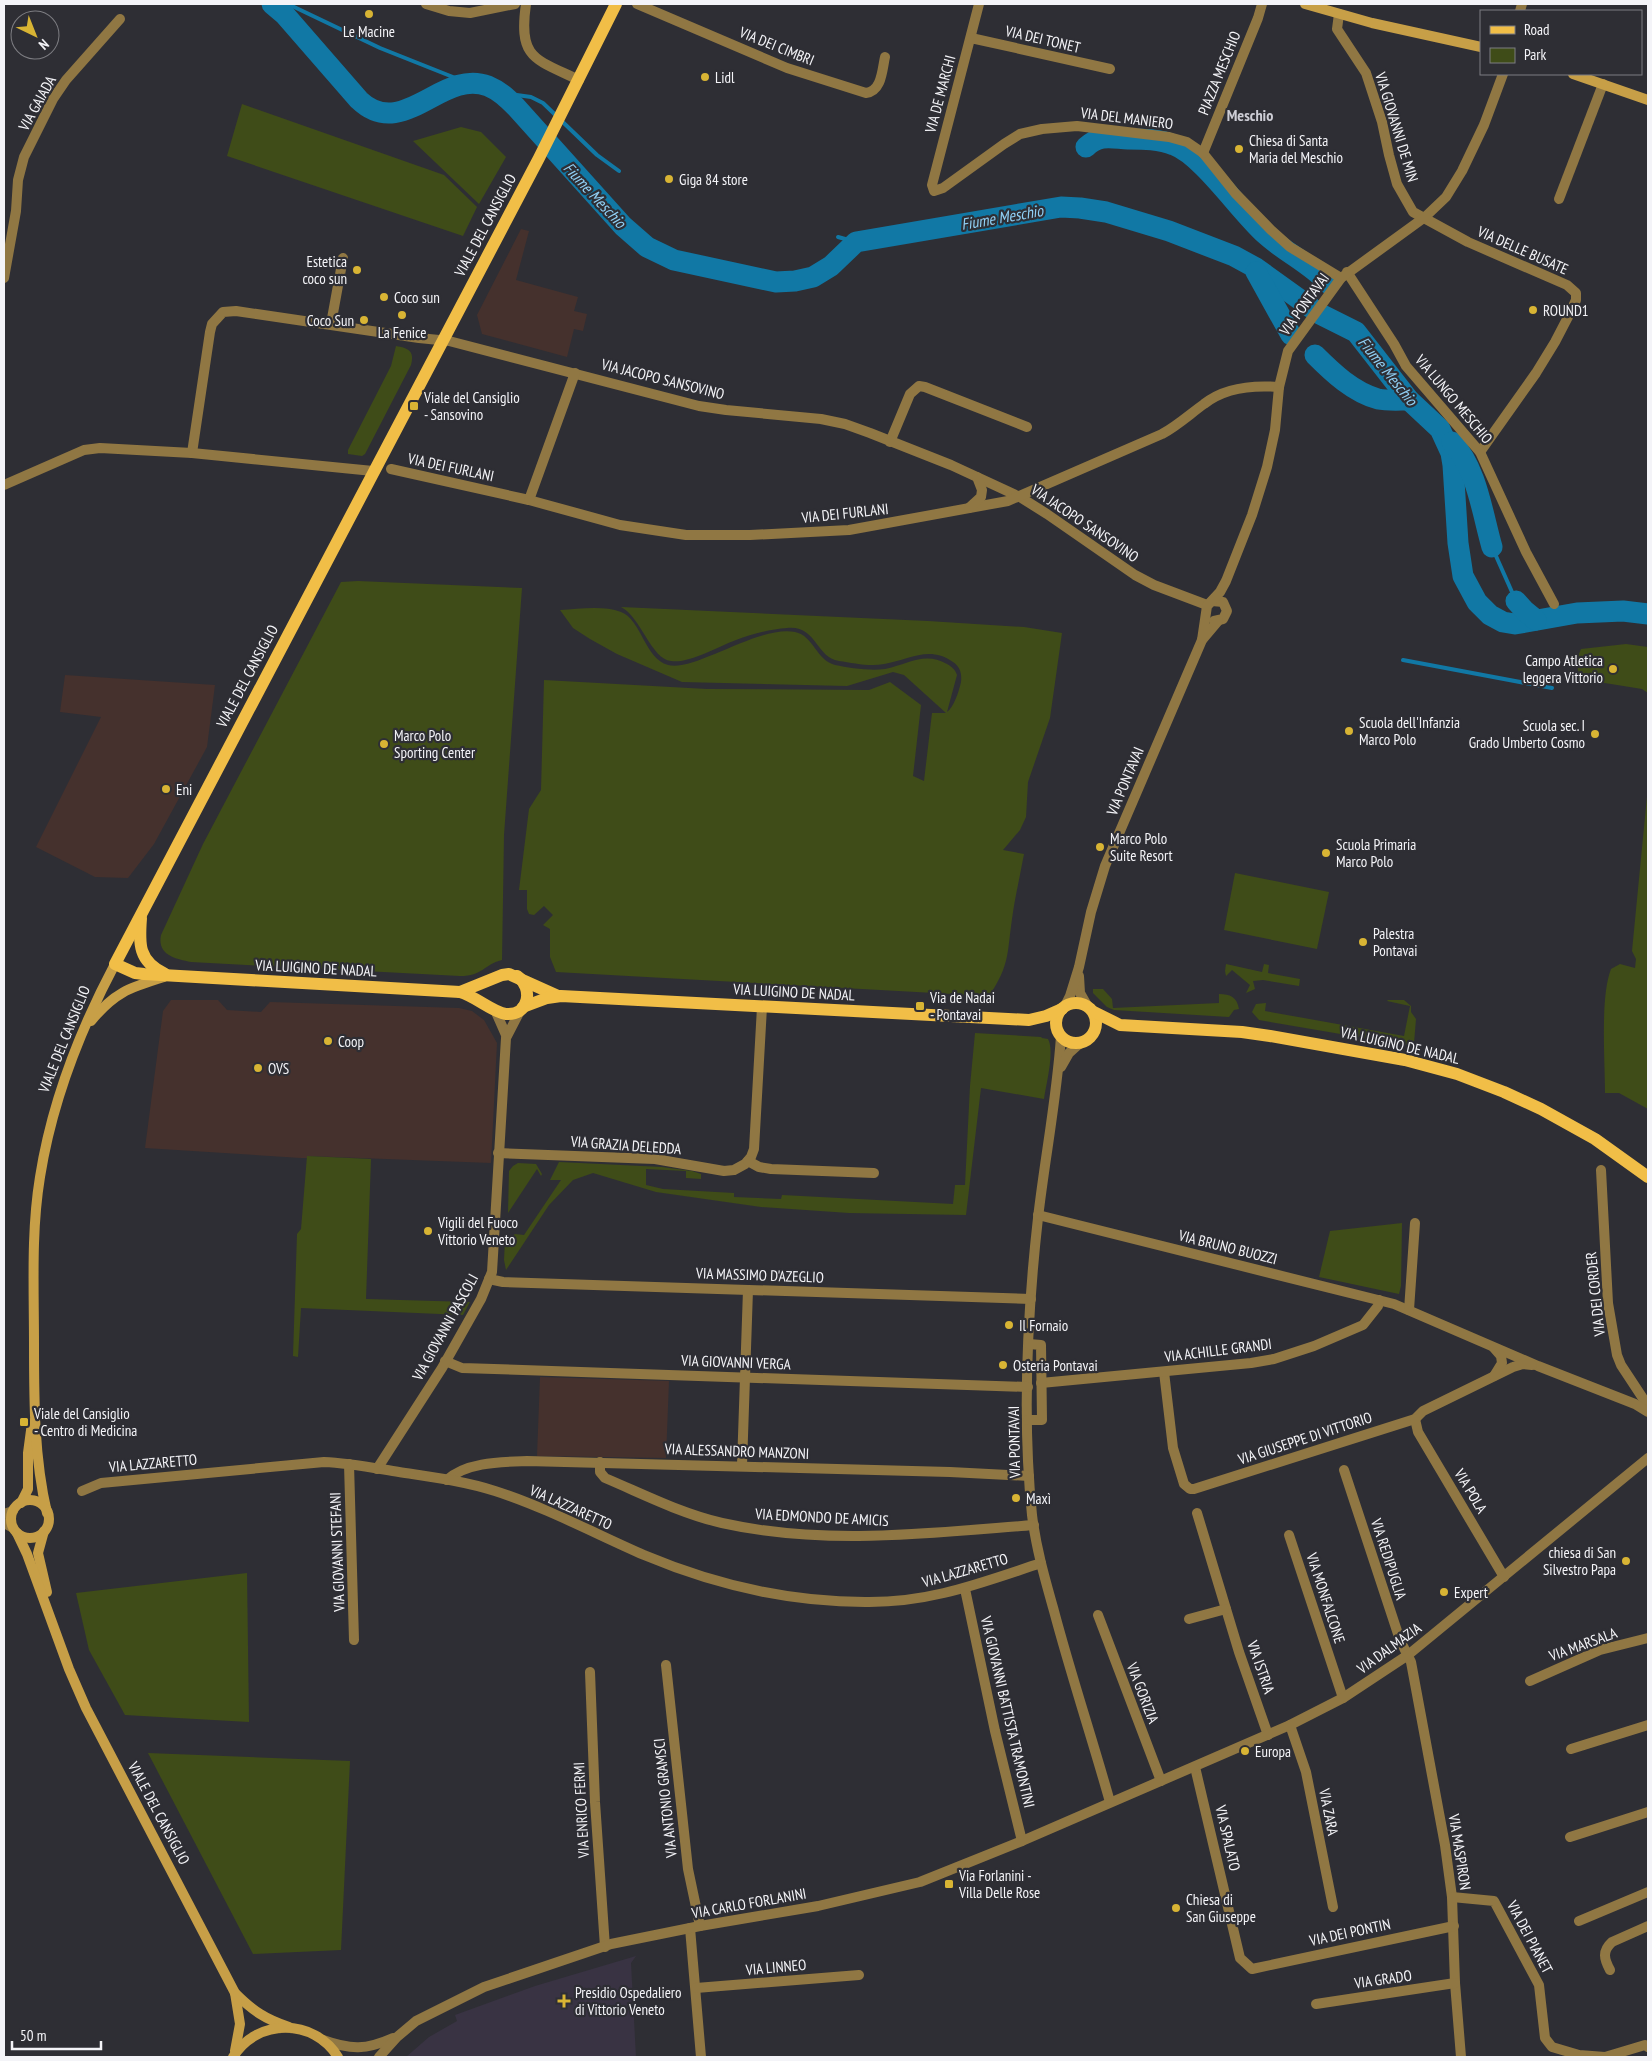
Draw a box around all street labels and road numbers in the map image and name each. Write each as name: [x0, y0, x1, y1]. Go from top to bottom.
street label: VIA DEI TONET: [1003, 21, 1083, 57]
street label: VIA DEI CIMBRI: [736, 22, 817, 70]
street label: PIAZZA MESCHIO: [1194, 28, 1244, 118]
street label: VIA DE MARCHI: [920, 53, 959, 136]
street label: VIA GIOVANNI DE MIN: [1371, 69, 1423, 184]
street label: VIA GAIADA: [14, 71, 60, 135]
street label: VIA DEL MANIERO: [1079, 103, 1174, 133]
street label: VIALE DEL CANSIGLIO: [450, 170, 520, 280]
street label: VIA DELLE BUSATE: [1474, 221, 1571, 278]
street label: VIA PONTAVAI: [1274, 269, 1333, 340]
street label: VIA LUNGO MESCHIO: [1411, 350, 1497, 447]
street label: VIA JACOPO SANSOVINO: [599, 354, 726, 403]
street label: VIA DEI FURLANI: [405, 448, 496, 485]
street label: VIA JACOPO SANSOVINO: [1027, 479, 1143, 566]
street label: VIA DEI FURLANI: [800, 499, 889, 527]
street label: VIALE DEL CANSIGLIO: [212, 621, 282, 731]
street label: VIA PONTAVAI: [1102, 744, 1148, 819]
street label: VIA LUIGINO DE NADAL: [254, 955, 378, 981]
street label: VIA LUIGINO DE NADAL: [732, 979, 856, 1005]
street label: VIALE DEL CANSIGLIO: [34, 983, 94, 1096]
street label: VIA LUIGINO DE NADAL: [1338, 1022, 1462, 1068]
street label: VIA GRAZIA DELEDDA: [569, 1132, 683, 1158]
street label: VIA BRUNO BUOZZI: [1176, 1225, 1279, 1268]
street label: VIA DEI CORDER: [1581, 1251, 1609, 1338]
street label: VIA MASSIMO D'AZEGLIO: [695, 1263, 824, 1287]
street label: VIA GIOVANNI PASCOLI: [407, 1270, 482, 1385]
street label: VIA ACHILLE GRANDI: [1162, 1334, 1273, 1366]
street label: VIA GIOVANNI VERGA: [680, 1351, 792, 1373]
street label: VIA PONTAVAI: [1004, 1406, 1024, 1479]
street label: VIA GIUSEPPE DI VITTORIO: [1235, 1407, 1374, 1469]
street label: VIA ALESSANDRO MANZONI: [663, 1439, 810, 1463]
street label: VIA LAZZARETTO: [107, 1450, 198, 1476]
street label: VIA POLA: [1450, 1464, 1492, 1517]
street label: VIA LAZZARETTO: [526, 1480, 615, 1534]
street label: VIA GIOVANNI STEFANI: [325, 1492, 349, 1613]
street label: VIA EDMONDO DE AMICIS: [754, 1504, 889, 1530]
street label: VIA REDIPUGLIA: [1367, 1515, 1411, 1603]
street label: VIA LAZZARETTO: [919, 1549, 1010, 1592]
street label: VIA MONFALCONE: [1302, 1549, 1350, 1646]
street label: VIA GIOVANNI BATTISTA TRAMONTINI: [976, 1614, 1039, 1810]
street label: VIA DALMAZIA: [1352, 1618, 1426, 1678]
street label: VIA MARSALA: [1545, 1623, 1620, 1665]
street label: VIA ISTRIA: [1243, 1637, 1279, 1697]
street label: VIA GORIZIA: [1122, 1659, 1164, 1727]
street label: VIA ANTONIO GRAMSCI: [649, 1737, 681, 1860]
street label: VIALE DEL CANSIGLIO: [124, 1758, 194, 1868]
street label: VIA ENRICO FERMI: [569, 1761, 593, 1860]
street label: VIA ZARA: [1315, 1786, 1343, 1838]
street label: VIA SPALATO: [1211, 1802, 1245, 1873]
street label: VIA MASPIRON: [1444, 1812, 1475, 1891]
street label: VIA CARLO FORLANINI: [689, 1884, 808, 1923]
street label: VIA DEI PIANET: [1502, 1896, 1557, 1977]
street label: VIA DEI PONTIN: [1307, 1914, 1392, 1950]
street label: VIA LINNEO: [744, 1955, 807, 1979]
street label: VIA GRADO: [1352, 1966, 1413, 1993]

